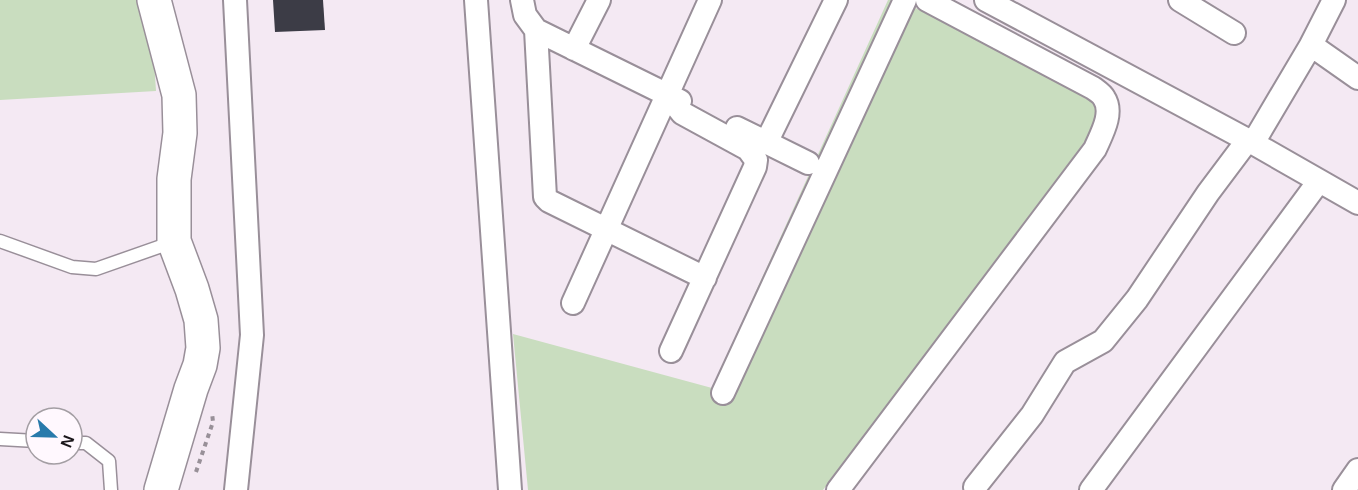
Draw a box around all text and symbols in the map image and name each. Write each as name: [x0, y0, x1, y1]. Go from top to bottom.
north arrow: [24, 406, 84, 466]
text: N: [57, 433, 77, 450]

